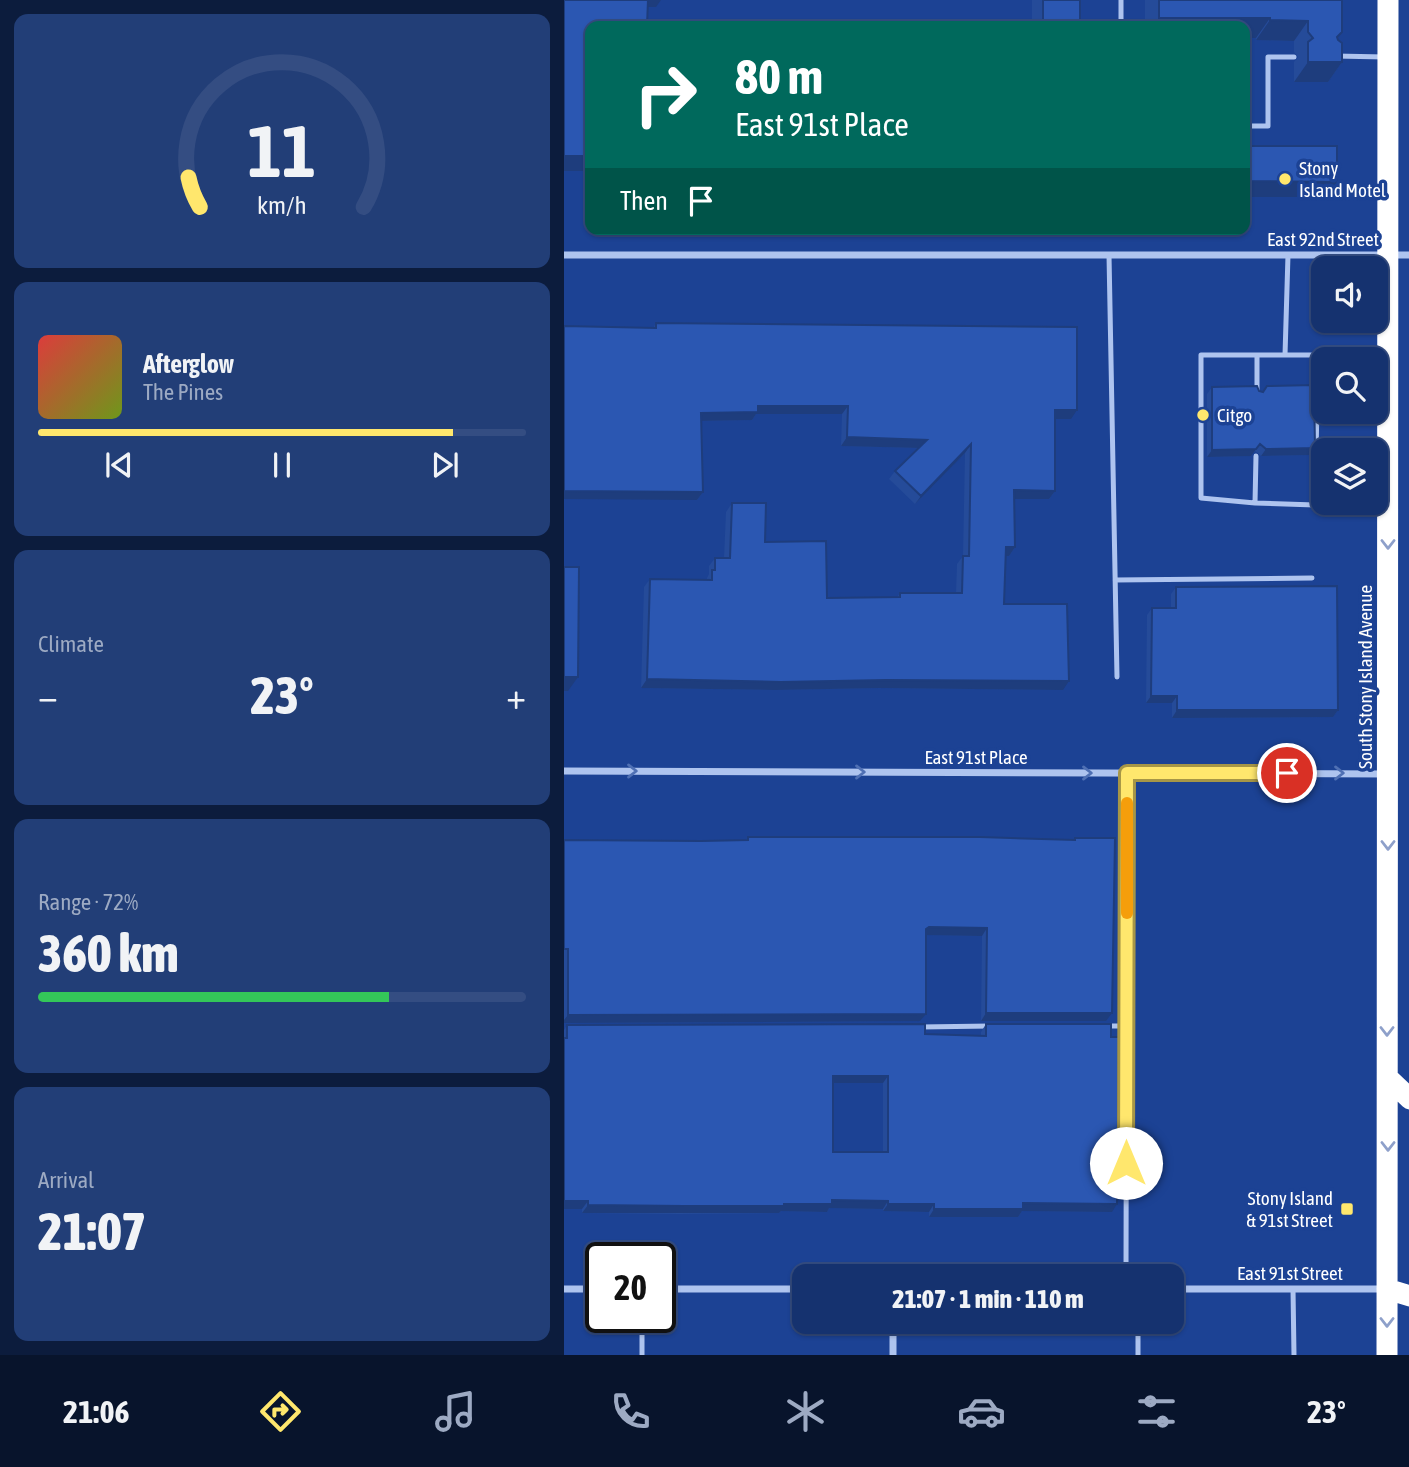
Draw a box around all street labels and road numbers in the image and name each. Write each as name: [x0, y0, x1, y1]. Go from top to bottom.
street label: East 92nd Street: [1267, 228, 1379, 250]
street label: South Stony Island Avenue: [1354, 585, 1376, 769]
street label: East 91st Place: [924, 746, 1028, 768]
street label: East 91st Street: [1237, 1262, 1343, 1284]

